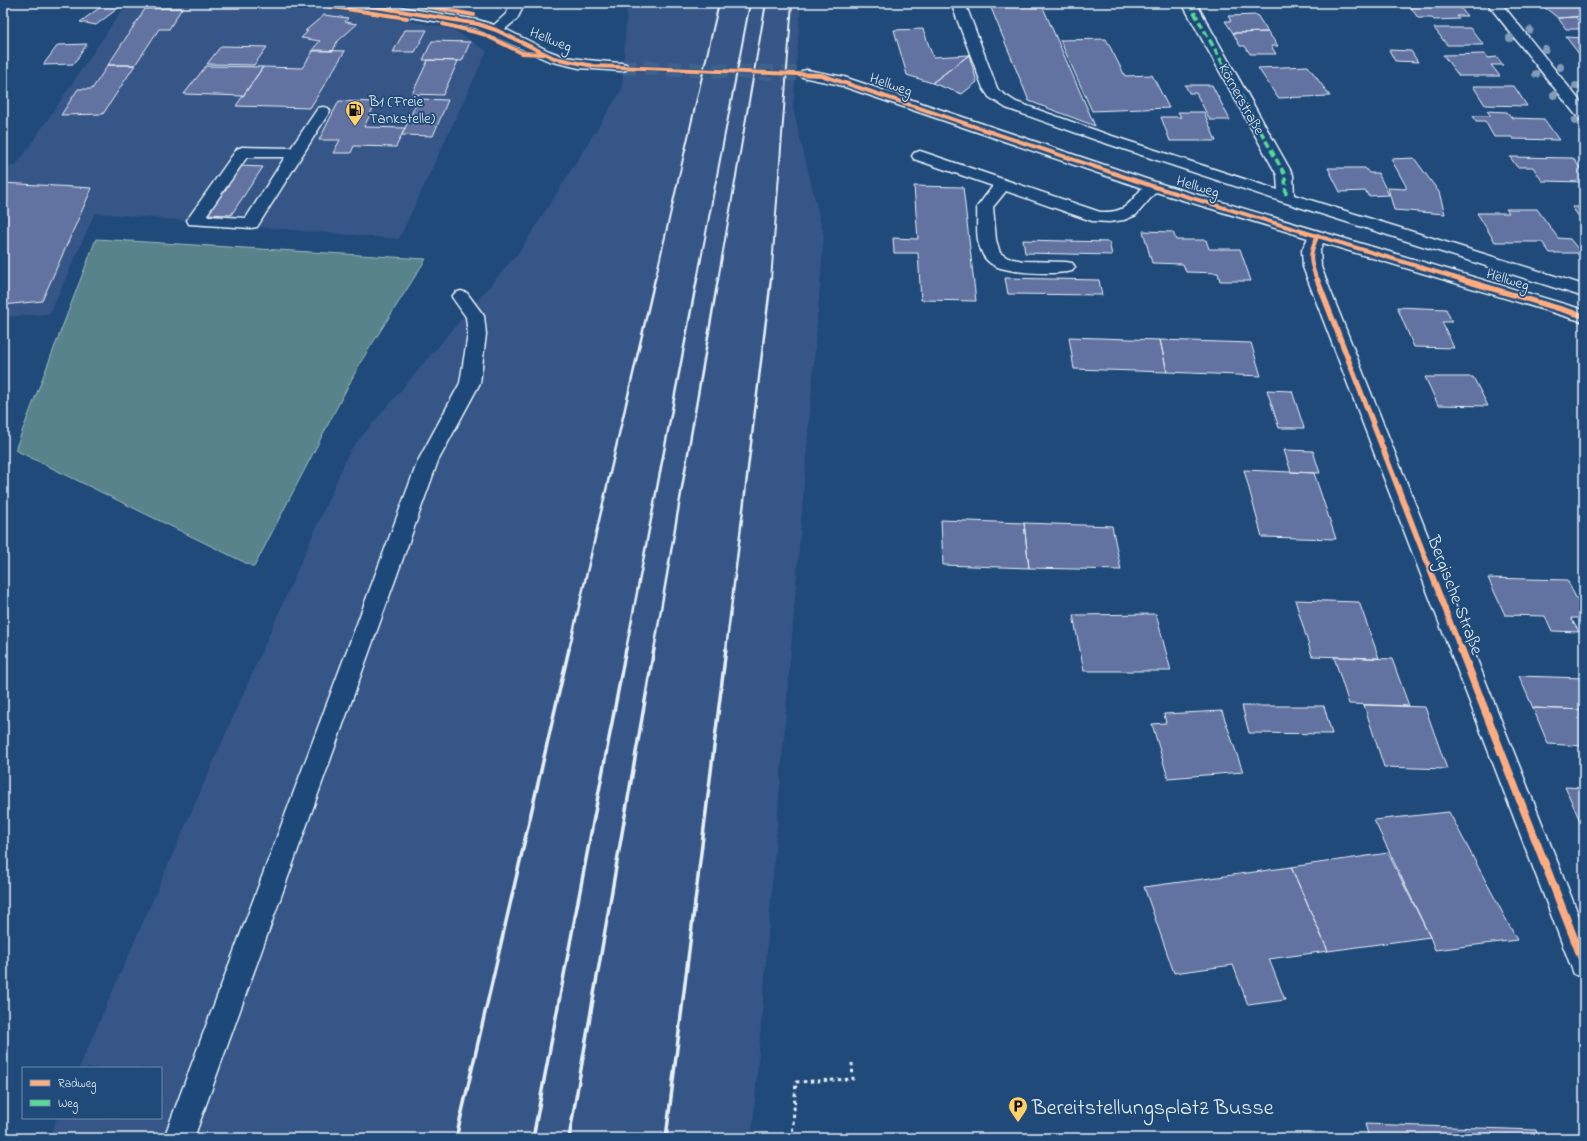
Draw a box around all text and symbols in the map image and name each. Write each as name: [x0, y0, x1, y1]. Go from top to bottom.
street label: Hellweg: [526, 22, 575, 59]
street label: Körnerstraße: [1212, 60, 1270, 139]
street label: Hellweg: [866, 67, 915, 103]
place label: B1 (Freie Tankstelle): [368, 91, 436, 130]
fuel station icon: B1 (Freie Tankstelle): [344, 99, 366, 127]
street label: Hellweg: [1173, 170, 1222, 205]
street label: Hellweg: [1483, 263, 1532, 298]
street label: Bergische Straße: [1418, 531, 1489, 660]
legend: [22, 1067, 162, 1119]
text: Radweg: [58, 1075, 97, 1094]
place label: Bereitstellungsplatz Busse: [1031, 1093, 1274, 1126]
text: Weg: [58, 1095, 78, 1114]
parking icon: Bereitstellungsplatz Busse: [1007, 1095, 1029, 1123]

